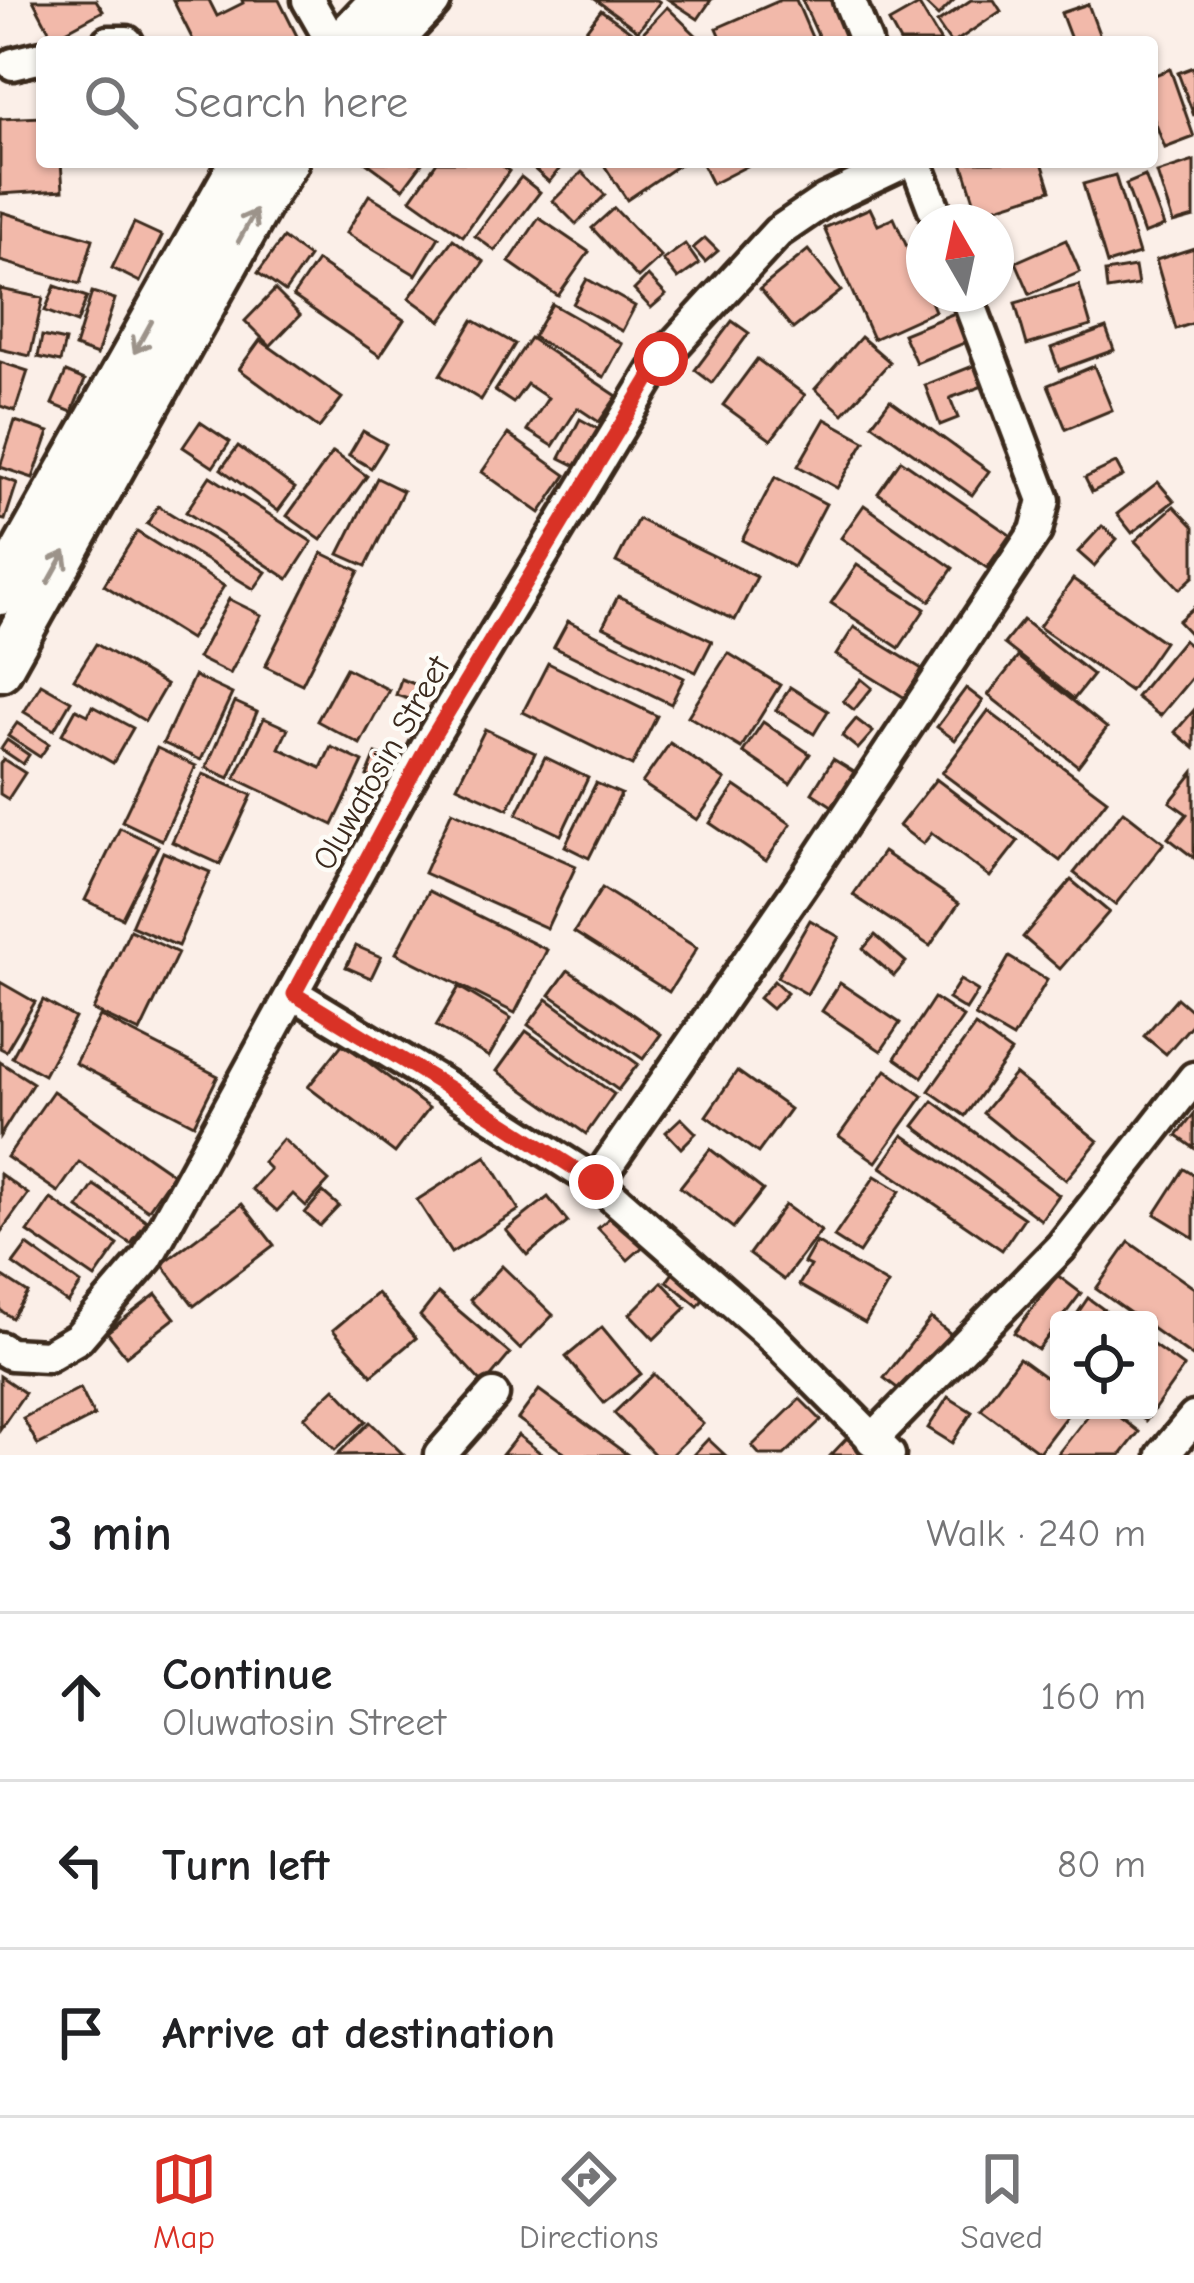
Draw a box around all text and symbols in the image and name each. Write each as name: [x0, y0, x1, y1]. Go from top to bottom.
search box: [36, 36, 1158, 168]
icon: search: [78, 69, 144, 135]
text: Search here: [174, 76, 408, 128]
north arrow: [906, 204, 1014, 312]
one-way arrow: [235, 210, 259, 245]
one-way arrow: [131, 318, 154, 353]
route start: [634, 332, 688, 386]
one-way arrow: [46, 550, 69, 585]
street label: Oluwatosin Street: [304, 648, 458, 877]
route end: [569, 1155, 623, 1209]
map controls: [1050, 1311, 1158, 1419]
button: locate: [1050, 1311, 1158, 1419]
text: 3 min: [48, 1504, 172, 1563]
text: Walk · 240 m: [926, 1511, 1146, 1556]
text: Continue: [162, 1648, 332, 1700]
icon: ahead: [48, 1664, 114, 1730]
text: 160 m: [1040, 1674, 1146, 1719]
text: Oluwatosin Street: [162, 1700, 446, 1745]
icon: left: [48, 1832, 114, 1898]
text: Turn left: [162, 1839, 329, 1891]
text: 80 m: [1057, 1842, 1146, 1887]
icon: arrive: [48, 2000, 114, 2066]
text: Arrive at destination: [162, 2007, 555, 2059]
tab: Map: [151, 2146, 217, 2256]
tab: Directions: [519, 2146, 659, 2256]
tab: Saved: [961, 2146, 1043, 2256]

